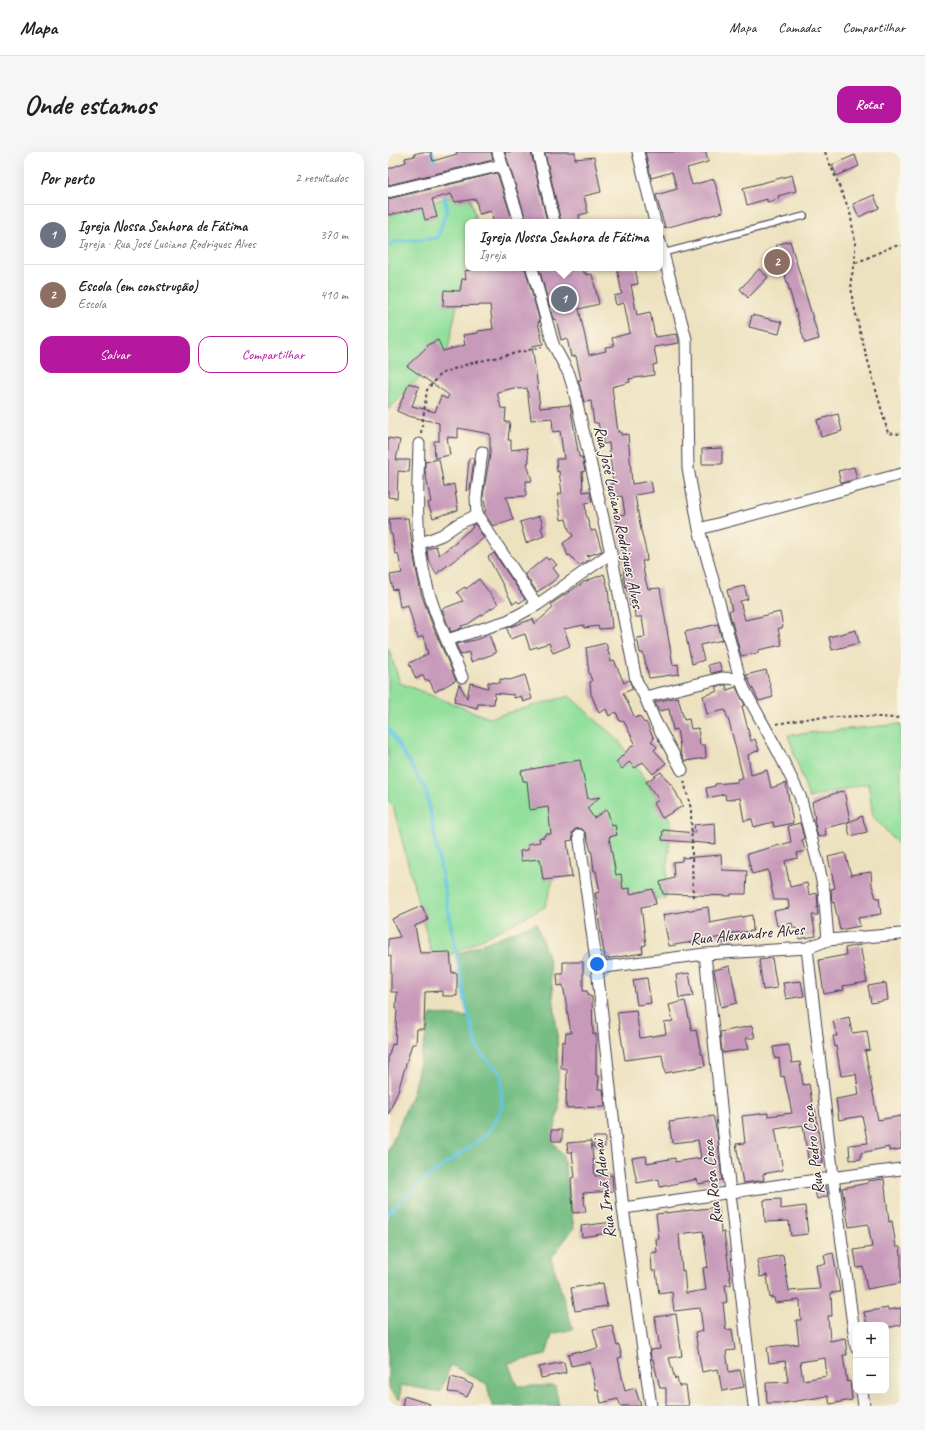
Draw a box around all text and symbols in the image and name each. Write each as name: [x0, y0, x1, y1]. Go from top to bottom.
text: Mapa: [20, 16, 57, 40]
text: Mapa: [729, 19, 756, 36]
text: Camadas: [778, 19, 821, 36]
text: Compartilhar: [843, 19, 905, 36]
button: Rotas: [837, 86, 901, 123]
text: Onde estamos: [24, 87, 156, 122]
text: Por perto: [40, 168, 94, 189]
text: 2 resultados: [295, 170, 348, 186]
text: Igreja Nossa Senhora de Fátima: [78, 217, 247, 236]
popup: [465, 219, 663, 271]
text: 1: [50, 227, 56, 243]
text: 370 m: [320, 227, 348, 243]
text: Igreja Nossa Senhora de Fátima: [479, 228, 649, 247]
text: Igreja · Rua José Luciano Rodrigues Alves: [78, 236, 256, 252]
text: Igreja: [479, 247, 506, 263]
pin: 2: [764, 247, 790, 277]
text: Escola (em construção): [78, 277, 198, 296]
pin: 1: [551, 284, 577, 314]
text: 2: [50, 287, 56, 303]
text: 410 m: [320, 287, 348, 303]
text: Escola: [78, 296, 106, 312]
button: Salvar: [40, 336, 190, 373]
button: Compartilhar: [198, 336, 348, 373]
street label: Rua José Luciano Rodrigues Alves: [589, 424, 649, 612]
street label: Rua Alexandre Alves: [689, 918, 806, 949]
your location: [587, 954, 607, 974]
street label: Rua Pedro Coca: [797, 1102, 829, 1196]
street label: Rua Irmã Adonai: [587, 1136, 620, 1240]
street label: Rua Rosa Coca: [697, 1137, 727, 1225]
map controls: [853, 1322, 889, 1394]
button: +: [853, 1322, 889, 1358]
button: −: [853, 1358, 889, 1394]

